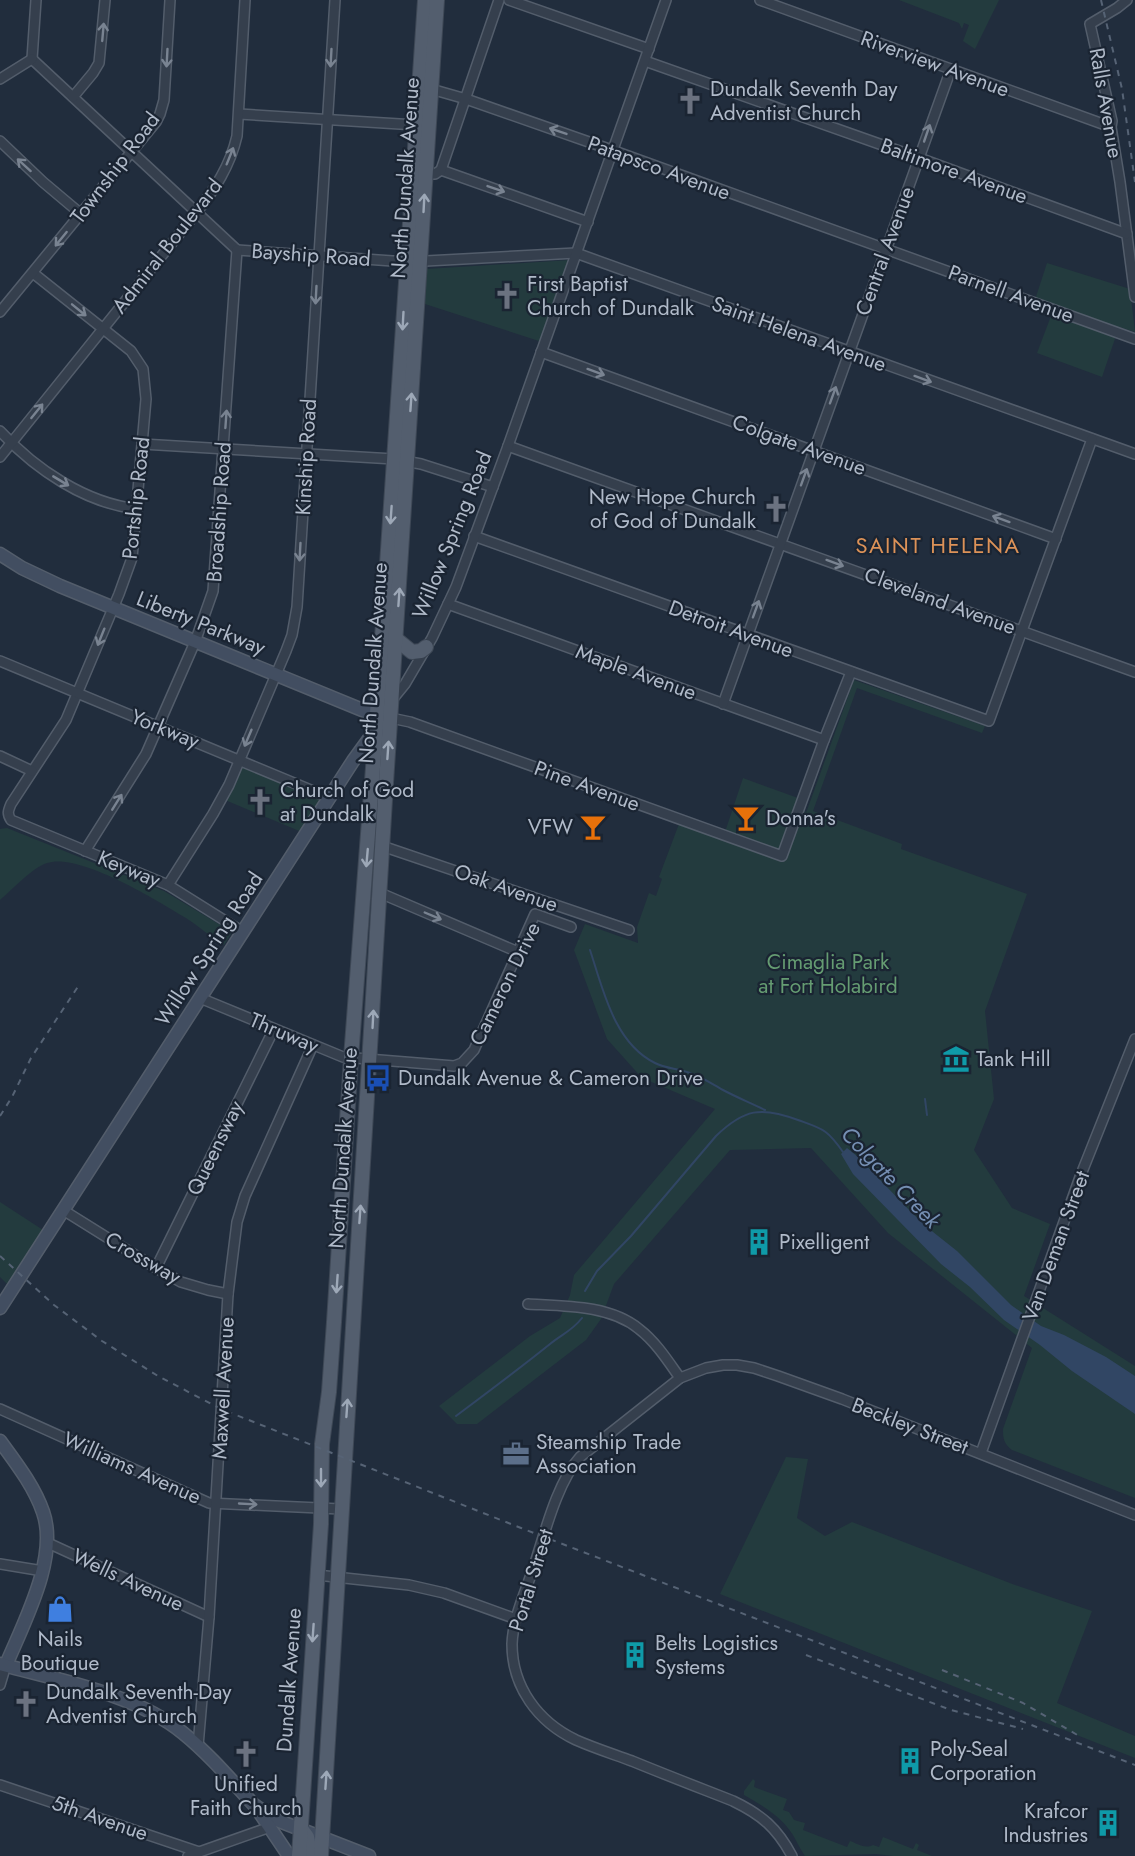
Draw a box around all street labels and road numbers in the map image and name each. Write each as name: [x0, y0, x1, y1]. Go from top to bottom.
street label: Riverview Avenue: [857, 23, 1014, 105]
street label: Ralls Avenue: [1082, 45, 1131, 161]
street label: North Dundalk Avenue: [383, 76, 427, 280]
street label: Township Road: [63, 106, 167, 230]
street label: Patapsco Avenue: [583, 128, 735, 208]
street label: Baltimore Avenue: [876, 130, 1032, 212]
street label: Admiral Boulevard: [105, 172, 229, 320]
street label: Central Avenue: [848, 182, 922, 320]
street label: Bayship Road: [250, 236, 372, 274]
street label: Parnell Avenue: [944, 257, 1078, 331]
street label: Saint Helena Avenue: [708, 288, 891, 380]
street label: Kinship Road: [288, 398, 324, 516]
street label: Colgate Avenue: [728, 407, 870, 483]
street label: Portship Road: [115, 435, 157, 561]
street label: Broadship Road: [199, 441, 239, 583]
street label: Willow Spring Road: [405, 447, 499, 623]
street label: Cleveland Avenue: [860, 560, 1020, 642]
street label: North Dundalk Avenue: [351, 561, 395, 765]
street label: Liberty Parkway: [132, 583, 271, 663]
street label: Detroit Avenue: [664, 593, 798, 666]
street label: Maple Avenue: [571, 636, 701, 708]
street label: Yorkway: [126, 702, 204, 757]
street label: Pine Avenue: [530, 753, 644, 819]
street label: Keyway: [93, 843, 166, 895]
street label: Oak Avenue: [450, 856, 562, 920]
street label: Willow Spring Road: [148, 866, 270, 1032]
street label: Cameron Drive: [462, 917, 548, 1051]
street label: Thruway: [245, 1005, 324, 1061]
street label: North Dundalk Avenue: [321, 1046, 365, 1250]
street label: Queensway: [179, 1095, 251, 1200]
street label: Van Deman Street: [1015, 1167, 1097, 1325]
street label: Crossway: [100, 1224, 187, 1292]
street label: Maxwell Avenue: [204, 1316, 242, 1460]
street label: Beckley Street: [847, 1390, 973, 1462]
street label: Williams Avenue: [58, 1424, 206, 1512]
street label: Portal Street: [501, 1525, 561, 1635]
street label: Wells Avenue: [67, 1541, 189, 1619]
street label: Dundalk Avenue: [269, 1607, 309, 1753]
street label: 5th Avenue: [48, 1788, 152, 1848]

